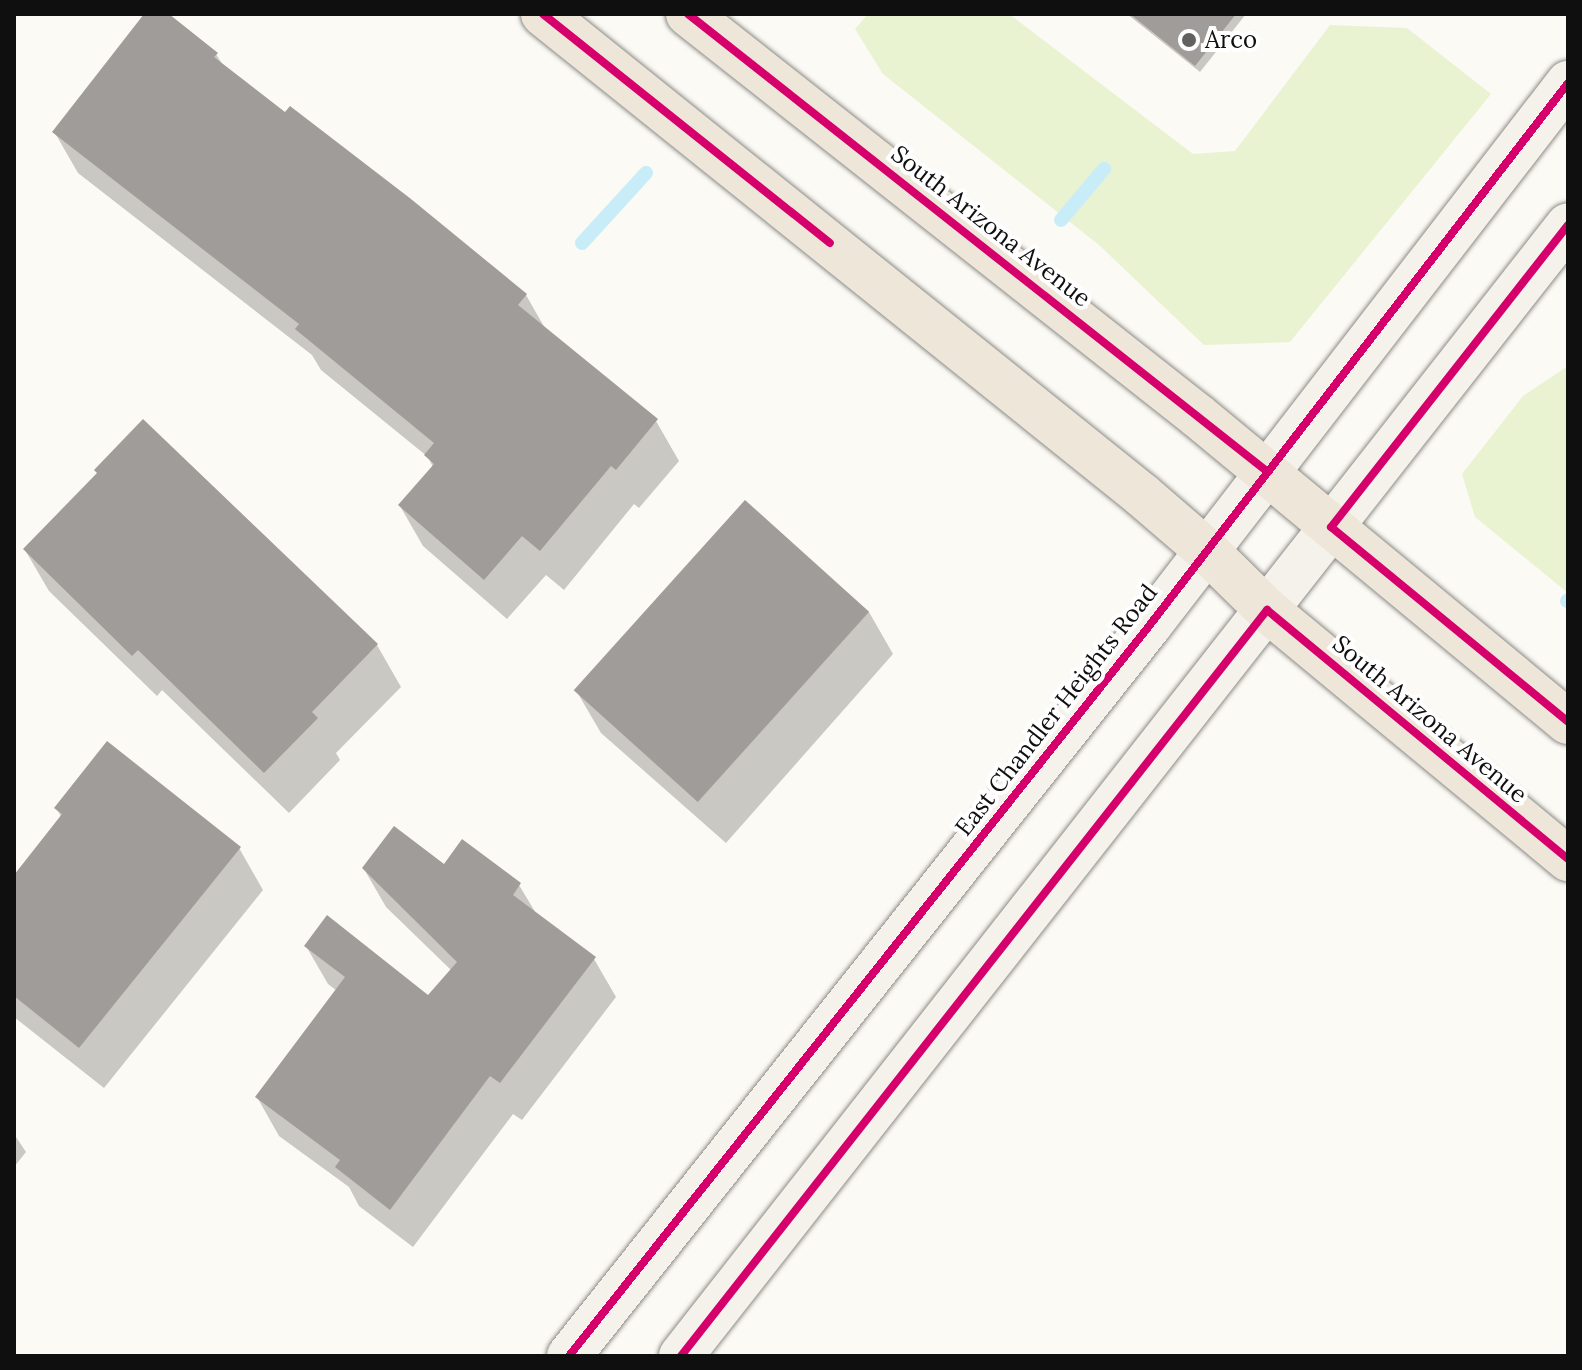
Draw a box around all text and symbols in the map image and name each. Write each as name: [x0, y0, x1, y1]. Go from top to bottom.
place label: Arco: [1205, 26, 1257, 54]
marker: Arco: [1180, 31, 1198, 49]
street label: South Arizona Avenue: [886, 139, 1096, 313]
street label: East Chandler Heights Road: [949, 579, 1163, 841]
street label: South Arizona Avenue: [1327, 629, 1533, 809]

